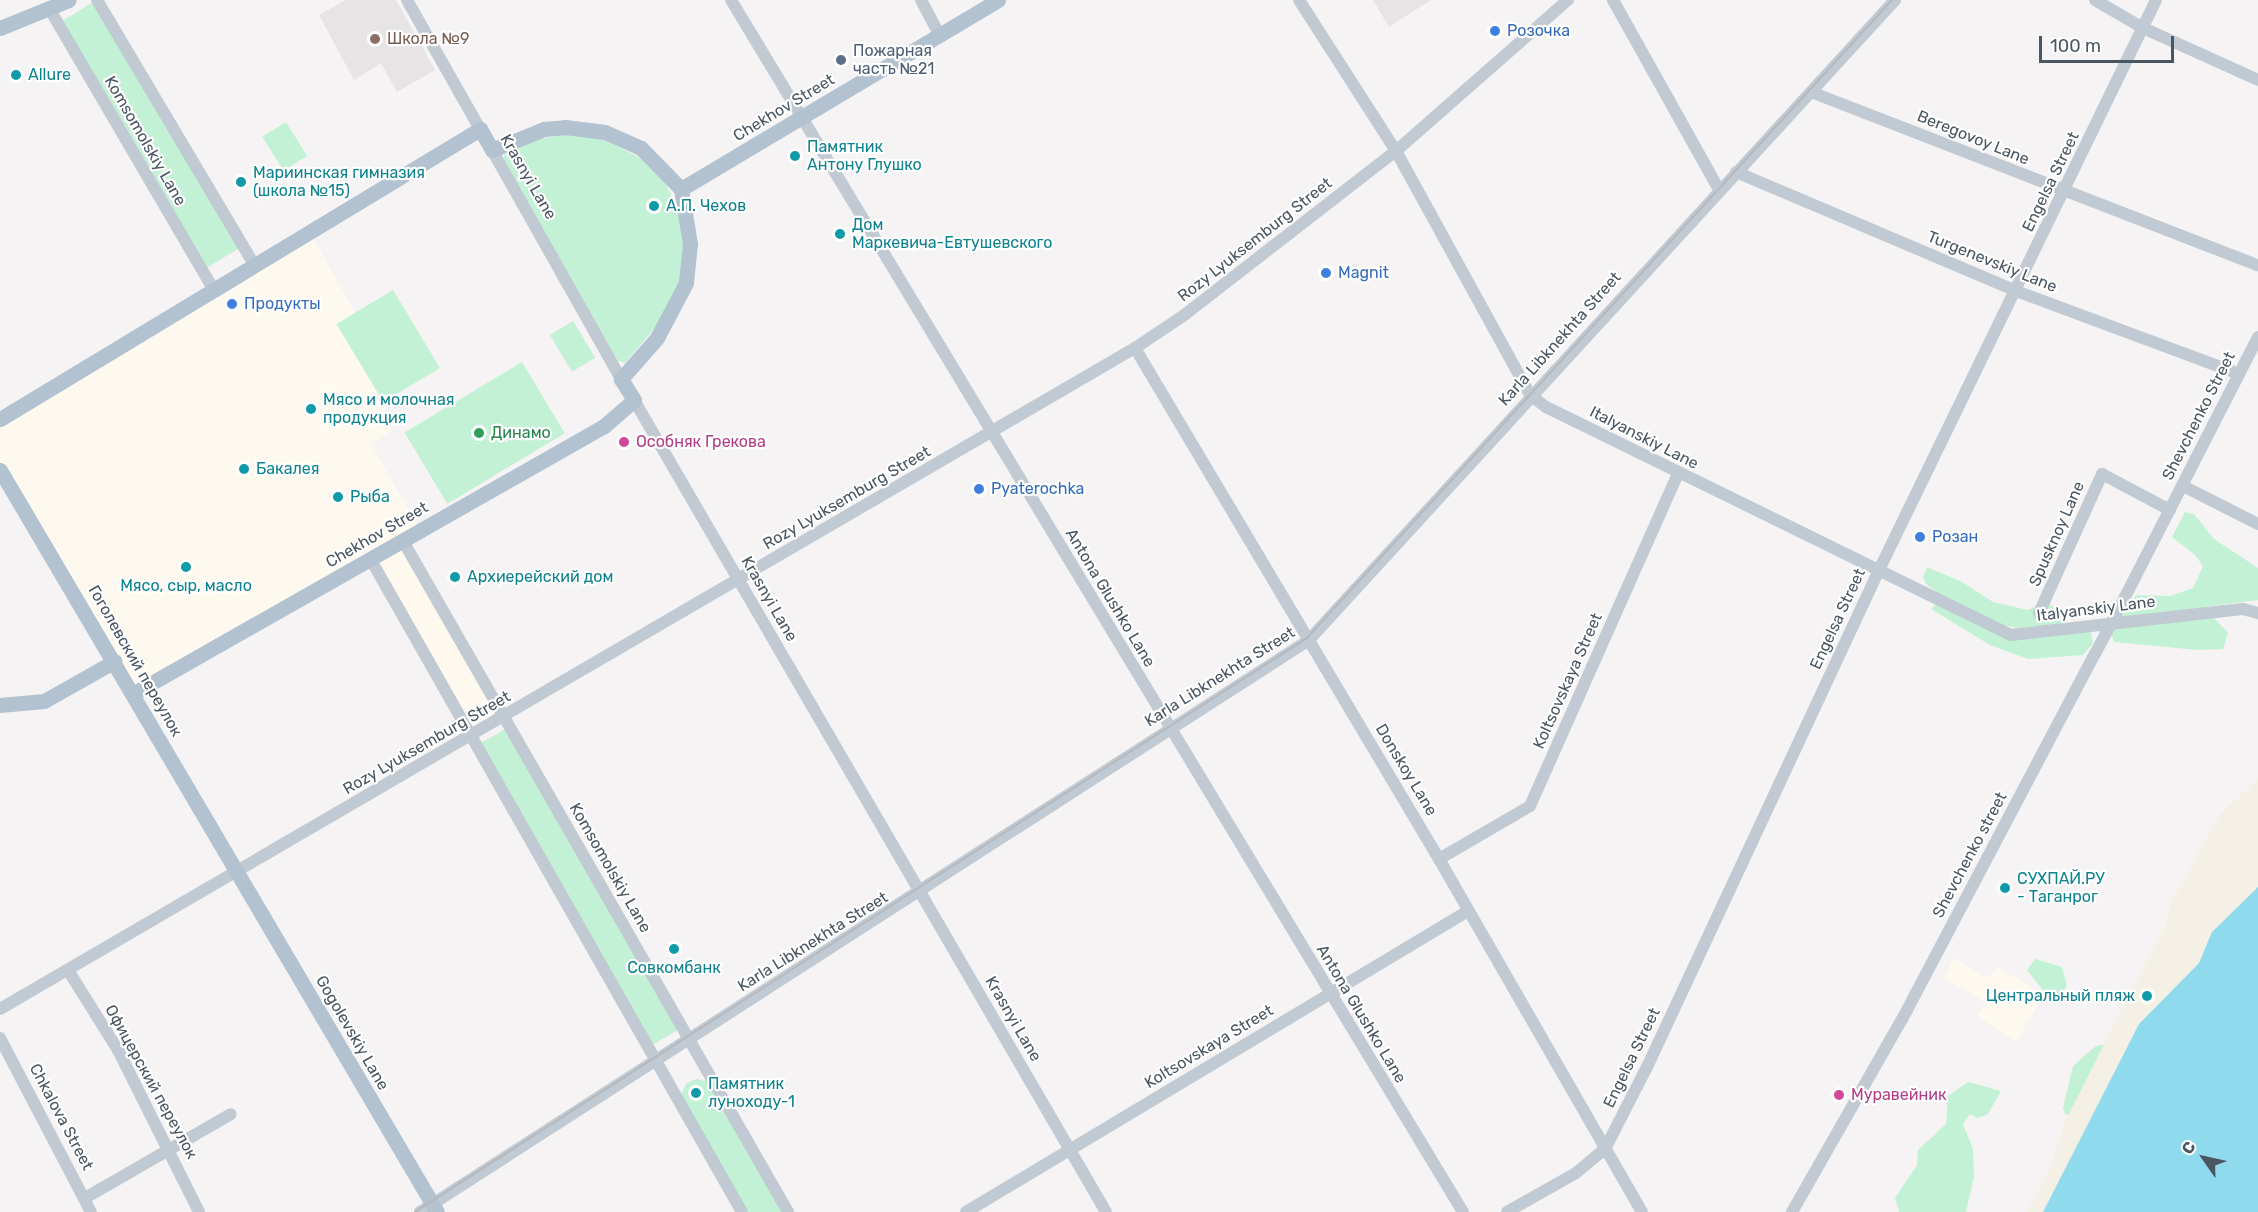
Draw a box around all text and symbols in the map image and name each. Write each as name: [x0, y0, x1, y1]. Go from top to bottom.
place label: Розочка: [1507, 21, 1570, 41]
marker: Розочка: [1488, 24, 1502, 38]
scale bar: [2042, 24, 2177, 62]
place label: Школа №9: [387, 29, 470, 49]
marker: Школа №9: [368, 32, 382, 46]
text: 100 m: [2050, 35, 2101, 57]
place label: Пожарная часть №21: [853, 41, 934, 79]
marker: Пожарная часть №21: [834, 53, 848, 67]
place label: Allure: [28, 65, 71, 85]
marker: Allure: [9, 68, 23, 82]
street label: Chekhov Street: [730, 70, 838, 146]
street label: Komsomolskiy Lane: [100, 73, 190, 209]
street label: Beregovoy Lane: [1914, 107, 2032, 169]
street label: Engelsa Street: [2018, 129, 2084, 235]
street label: Krasnyi Lane: [496, 131, 560, 223]
place label: Памятник Антону Глушко: [807, 137, 922, 175]
marker: Памятник Антону Глушко: [788, 149, 802, 163]
place label: Мариинская гимназия (школа №15): [253, 163, 425, 201]
street label: Rozy Lyuksemburg Street: [1174, 174, 1336, 306]
marker: Мариинская гимназия (школа №15): [234, 175, 248, 189]
place label: А.П. Чехов: [666, 196, 746, 216]
marker: А.П. Чехов: [647, 199, 661, 213]
place label: Дом Маркевича-Евтушевского: [852, 215, 1052, 253]
marker: Дом Маркевича-Евтушевского: [833, 227, 847, 241]
street label: Turgenevskiy Lane: [1924, 227, 2060, 297]
place label: Magnit: [1338, 263, 1389, 283]
marker: Magnit: [1319, 266, 1333, 280]
street label: Karla Libknekhta Street: [1495, 268, 1625, 410]
place label: Продукты: [244, 294, 321, 314]
marker: Продукты: [225, 297, 239, 311]
street label: Shevchenko Street: [2158, 349, 2240, 483]
place label: Мясо и молочная продукция: [323, 390, 455, 428]
marker: Мясо и молочная продукция: [304, 402, 318, 416]
street label: Italyanskiy Lane: [1586, 402, 1702, 474]
place label: Динамо: [491, 423, 551, 443]
marker: Динамо: [472, 426, 486, 440]
place label: Особняк Грекова: [636, 432, 766, 452]
marker: Особняк Грекова: [617, 435, 631, 449]
street label: Rozy Lyuksemburg Street: [760, 442, 934, 554]
place label: Бакалея: [256, 459, 319, 479]
marker: Бакалея: [237, 462, 251, 476]
street label: Spusknoy Lane: [2025, 478, 2089, 590]
place label: Pyaterochka: [991, 479, 1084, 499]
marker: Pyaterochka: [972, 482, 986, 496]
place label: Рыба: [350, 487, 390, 507]
marker: Рыба: [331, 490, 345, 504]
street label: Chekhov Street: [322, 498, 432, 572]
street label: Antona Glushko Lane: [1061, 525, 1159, 671]
place label: Розан: [1932, 527, 1978, 547]
marker: Розан: [1913, 530, 1927, 544]
street label: Krasnyi Lane: [737, 553, 801, 645]
marker: Мясо, сыр, масло: [179, 560, 193, 574]
street label: Engelsa Street: [1806, 566, 1870, 672]
place label: Архиерейский дом: [467, 567, 613, 587]
marker: Архиерейский дом: [448, 570, 462, 584]
place label: Мясо, сыр, масло: [120, 576, 252, 596]
street label: Гоголевский переулок: [84, 582, 186, 740]
street label: Italyanskiy Lane: [2035, 592, 2157, 626]
street label: Koltsovskaya Street: [1529, 610, 1607, 752]
street label: Karla Libknekhta Street: [1141, 623, 1299, 731]
street label: Rozy Lyuksemburg Street: [340, 687, 514, 799]
street label: Donskoy Lane: [1371, 720, 1441, 820]
street label: Shevchenko street: [1929, 789, 2011, 921]
street label: Komsomolskiy Lane: [565, 800, 655, 936]
place label: СУХПАЙ.РУ - Таганрог: [2017, 869, 2105, 907]
marker: СУХПАЙ.РУ - Таганрог: [1998, 881, 2012, 895]
street label: Karla Libknekhta Street: [734, 888, 892, 996]
street label: Antona Glushko Lane: [1312, 941, 1410, 1087]
marker: Совкомбанк: [667, 942, 681, 956]
place label: Совкомбанк: [627, 958, 721, 978]
street label: Gogolevskiy Lane: [311, 972, 393, 1094]
street label: Krasnyi Lane: [981, 973, 1045, 1065]
place label: Центральный пляж: [1986, 986, 2135, 1006]
marker: Центральный пляж: [2140, 989, 2154, 1003]
street label: Koltsovskaya Street: [1141, 1001, 1277, 1093]
street label: Офицерский переулок: [101, 1002, 201, 1162]
street label: Engelsa Street: [1599, 1005, 1665, 1111]
street label: Chkalova Street: [25, 1061, 97, 1173]
place label: Памятник луноходу-1: [708, 1074, 795, 1112]
place label: Муравейник: [1851, 1085, 1947, 1105]
marker: Памятник луноходу-1: [689, 1086, 703, 1100]
marker: Муравейник: [1832, 1088, 1846, 1102]
north arrow: [2174, 1128, 2234, 1188]
text: С: [2178, 1138, 2200, 1158]

